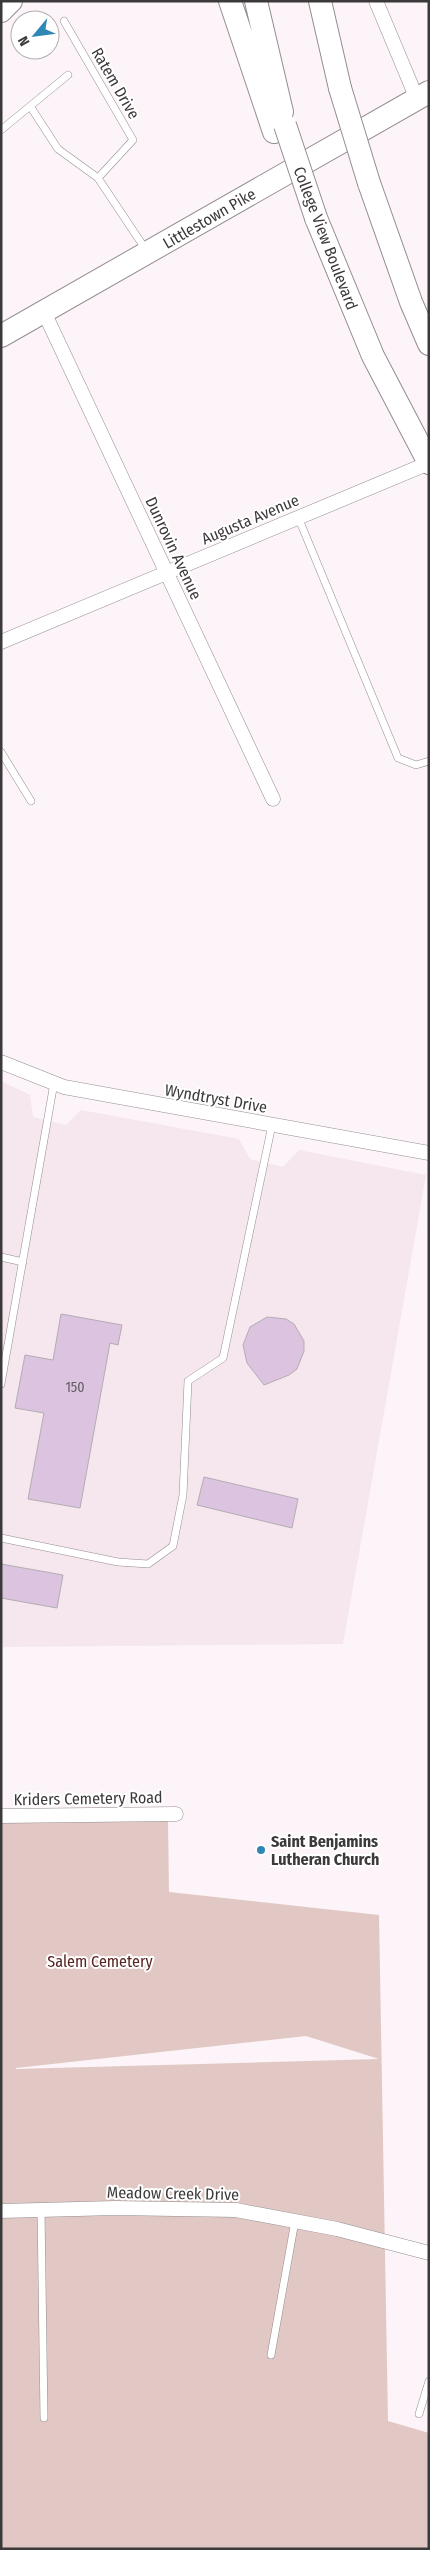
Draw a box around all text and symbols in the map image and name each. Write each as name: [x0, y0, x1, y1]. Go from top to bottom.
north arrow: [10, 10, 60, 60]
text: N: [15, 33, 34, 49]
street label: Ratem Drive: [88, 44, 144, 122]
street label: College View Boulevard: [289, 164, 362, 312]
street label: Littlestown Pike: [159, 184, 259, 253]
street label: Augusta Avenue: [199, 490, 302, 549]
street label: Dunrovin Avenue: [141, 494, 206, 603]
street label: Wyndtryst Drive: [163, 1080, 269, 1117]
house number: 150: [65, 1379, 85, 1396]
street label: Kriders Cemetery Road: [13, 1788, 163, 1809]
place label: Saint Benjamins Lutheran Church: [271, 1832, 379, 1869]
marker: Saint Benjamins Lutheran Church: [255, 1844, 267, 1856]
park label: Salem Cemetery: [47, 1952, 153, 1971]
street label: Meadow Creek Drive: [107, 2183, 239, 2204]

